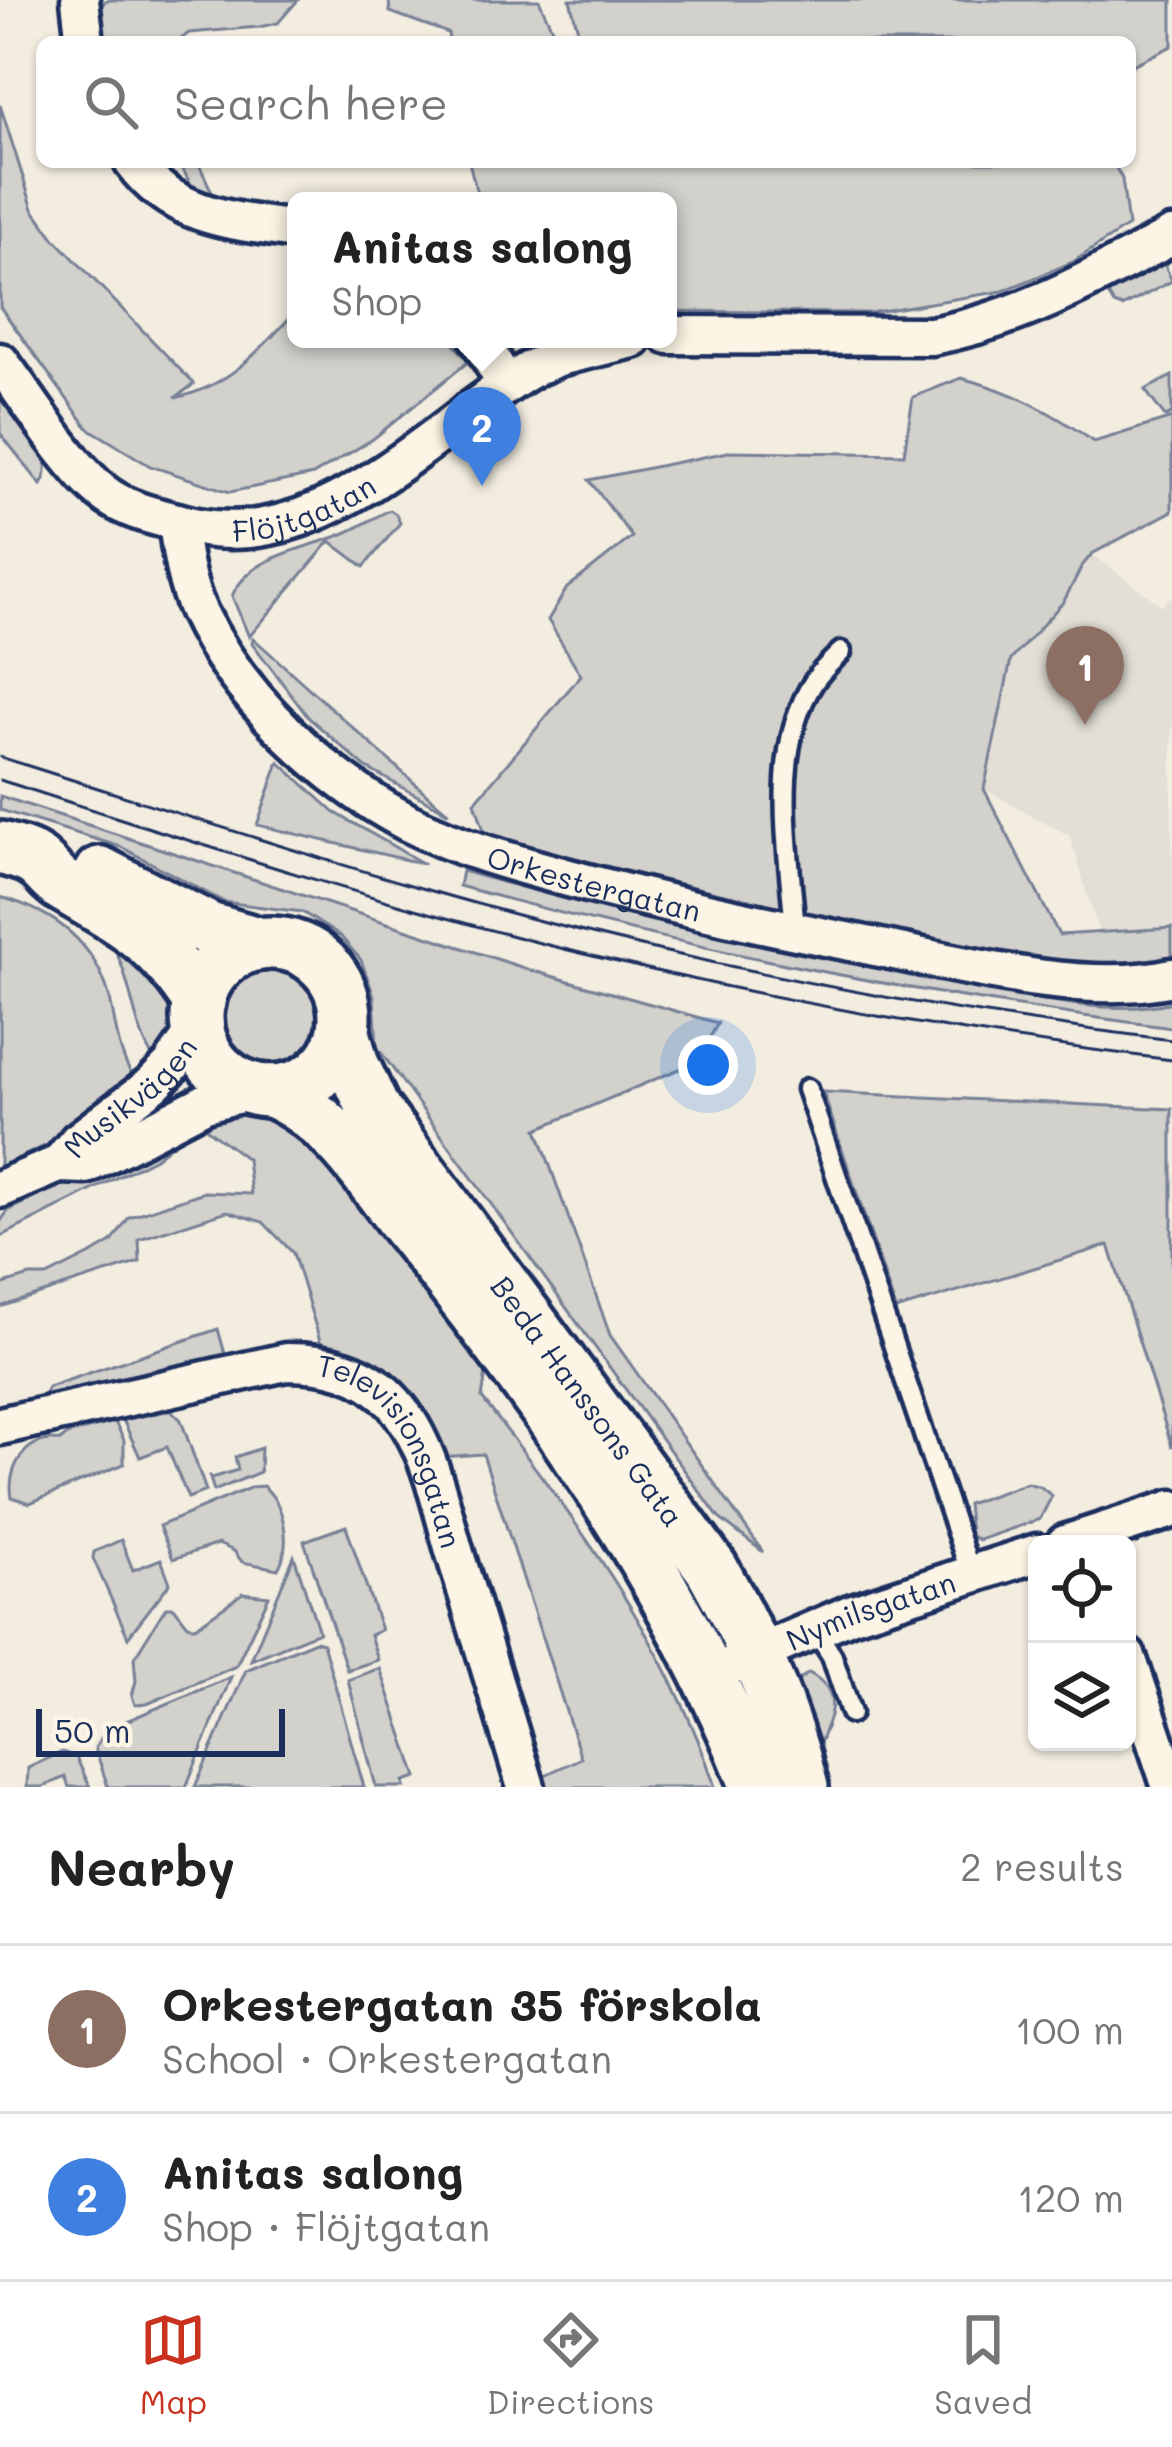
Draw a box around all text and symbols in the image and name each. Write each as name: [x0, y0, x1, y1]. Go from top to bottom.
search box: [36, 36, 1136, 168]
icon: search: [78, 69, 144, 135]
text: Search here: [174, 73, 448, 131]
popup: [287, 192, 677, 348]
text: Anitas salong: [331, 216, 633, 274]
text: Shop: [331, 274, 422, 325]
pin: 2: [443, 387, 521, 486]
street label: Flöjtgatan: [231, 464, 383, 550]
pin: 1: [1046, 626, 1124, 725]
street label: Orkestergatan: [482, 836, 705, 930]
street label: Musikvägen: [53, 1029, 205, 1165]
your location: [678, 1035, 738, 1095]
street label: Beda Hanssons Gata: [482, 1267, 694, 1534]
street label: Televisionsgatan: [314, 1344, 472, 1552]
map controls: [1028, 1535, 1136, 1751]
button: locate: [1028, 1535, 1136, 1643]
street label: Nymilsgatan: [779, 1561, 960, 1659]
button: layers: [1028, 1643, 1136, 1751]
scale bar: [36, 1703, 285, 1756]
text: 50 m: [54, 1708, 130, 1751]
text: Nearby: [48, 1832, 235, 1899]
text: 2 results: [960, 1840, 1124, 1891]
text: Orkestergatan 35 förskola: [162, 1974, 762, 2032]
text: 1: [78, 2003, 96, 2054]
text: 100 m: [1015, 2003, 1124, 2054]
text: School · Orkestergatan: [162, 2032, 612, 2083]
text: Anitas salong: [162, 2142, 463, 2200]
text: 2: [76, 2171, 98, 2222]
text: 120 m: [1017, 2171, 1124, 2222]
text: Shop · Flöjtgatan: [162, 2200, 490, 2251]
tab: Map: [140, 2307, 207, 2422]
tab: Directions: [487, 2307, 654, 2422]
tab: Saved: [934, 2307, 1032, 2422]

